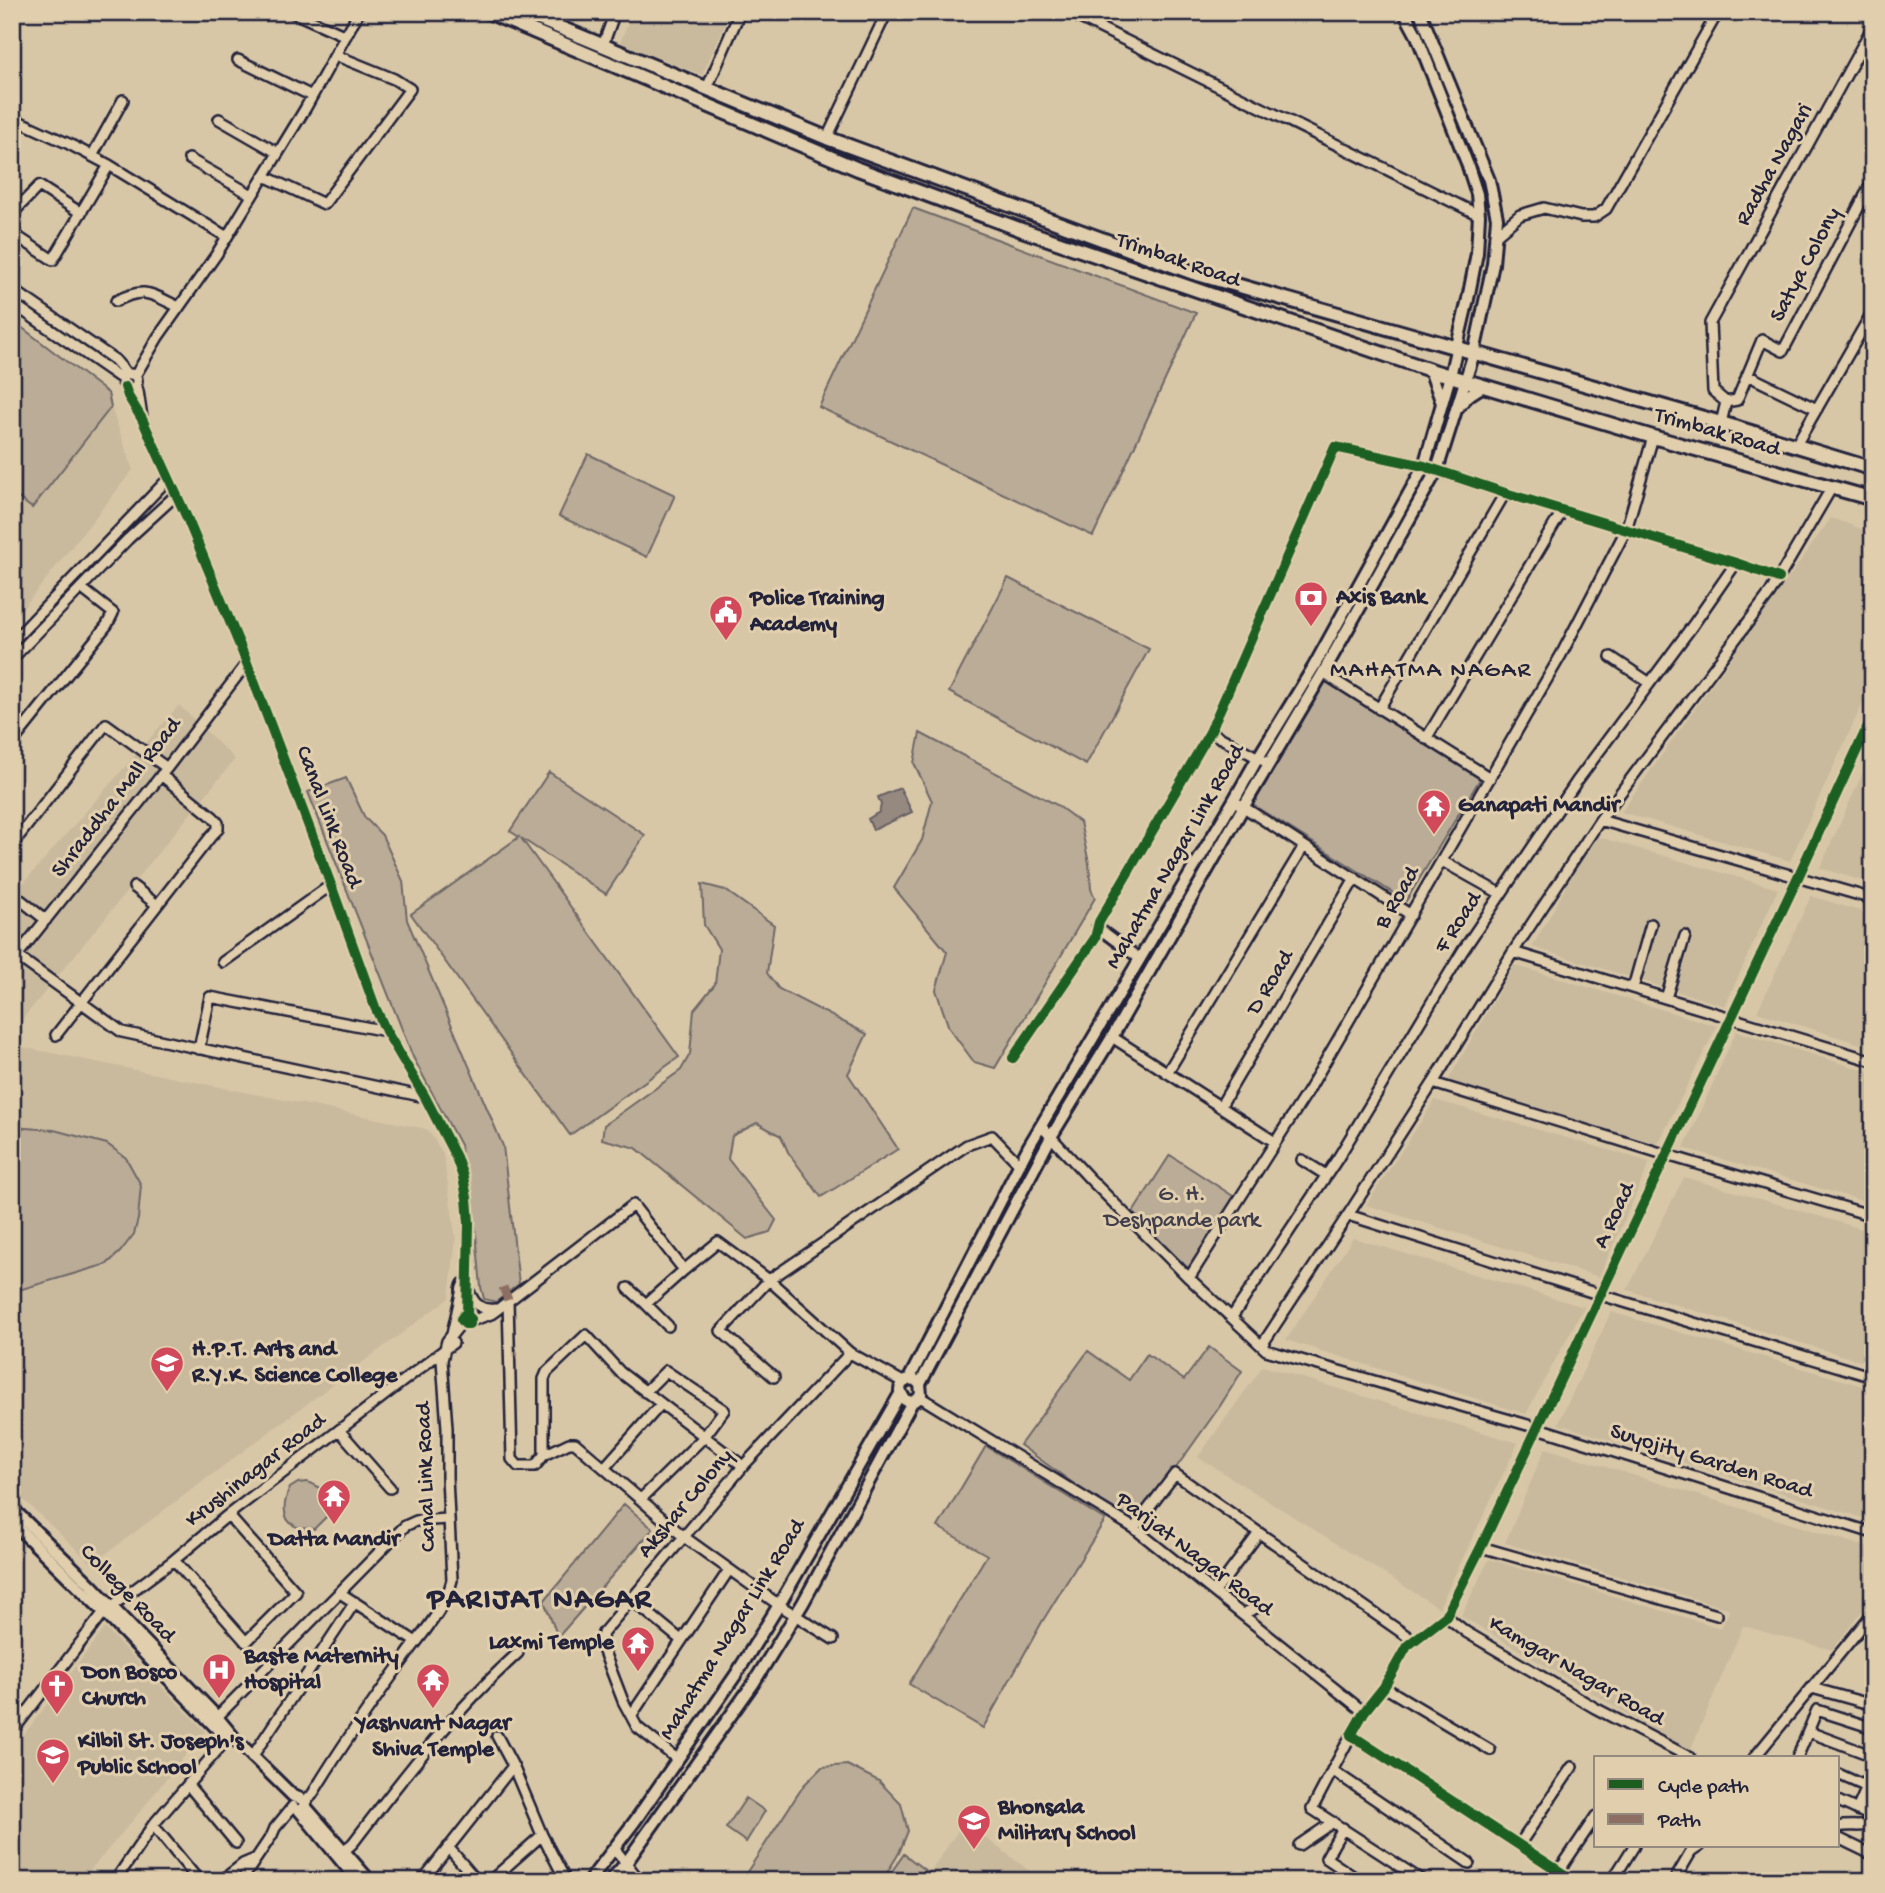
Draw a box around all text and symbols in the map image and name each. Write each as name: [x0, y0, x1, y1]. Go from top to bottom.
street label: Radha Nagari: [1730, 99, 1820, 231]
street label: Satya Colony: [1764, 203, 1848, 327]
street label: Trimbak Road: [1111, 227, 1245, 295]
street label: Trimbak Road: [1649, 402, 1784, 464]
bank icon: Axis Bank: [1292, 579, 1330, 628]
place label: Axis Bank: [1335, 585, 1429, 612]
place label: Police Training Academy: [748, 586, 885, 639]
public building icon: Police Training Academy: [707, 593, 745, 642]
district label: MAHATMA NAGAR: [1330, 657, 1532, 686]
street label: Shraddha Mall Road: [46, 711, 189, 884]
street label: Mahatma Nagar Link Road: [1100, 738, 1252, 974]
street label: Canal Link Road: [289, 742, 368, 893]
temple icon: Ganapati Mandir: [1415, 787, 1453, 836]
place label: Ganapati Mandir: [1458, 793, 1622, 820]
street label: B Road: [1369, 861, 1427, 935]
street label: F Road: [1429, 886, 1490, 959]
street label: D Road: [1240, 944, 1302, 1022]
street label: A Road: [1588, 1178, 1643, 1253]
park label: G. H. Deshpande park: [1102, 1182, 1263, 1235]
place label: H.P.T. Arts and R.Y.K. Science College: [191, 1337, 398, 1390]
school or university icon: H.P.T. Arts and R.Y.K. Science College: [148, 1344, 186, 1393]
street label: Canal Link Road: [411, 1400, 443, 1552]
street label: Krushinagar Road: [180, 1407, 333, 1534]
street label: Suyojity Garden Road: [1607, 1418, 1817, 1506]
street label: Akshar Colony: [632, 1444, 740, 1564]
temple icon: Datta Mandir: [315, 1477, 353, 1526]
street label: Parijat Nagar Road: [1109, 1486, 1279, 1624]
street label: Mahatma Nagar Link Road: [654, 1513, 813, 1745]
place label: Datta Mandir: [266, 1527, 402, 1554]
street label: College Road: [73, 1539, 182, 1650]
district label: PARIJAT NAGAR: [425, 1584, 653, 1619]
street label: Kamgar Nagar Road: [1483, 1611, 1670, 1734]
temple icon: Laxmi Temple: [619, 1624, 657, 1673]
place label: Laxmi Temple: [489, 1630, 615, 1657]
place label: Baste Maternity Hospital: [243, 1644, 399, 1697]
hospital icon: Baste Maternity Hospital: [200, 1651, 238, 1700]
place label: Don Bosco Church: [80, 1660, 177, 1713]
temple icon: Yashvant Nagar Shiva Temple: [414, 1661, 452, 1710]
church icon: Don Bosco Church: [38, 1667, 76, 1716]
place label: Yashvant Nagar Shiva Temple: [353, 1711, 513, 1764]
place label: Kilbil St. Joseph's Public School: [76, 1729, 245, 1782]
school or university icon: Kilbil St. Joseph's Public School: [34, 1736, 72, 1785]
legend: [1594, 1756, 1840, 1848]
text: Cycle path: [1658, 1776, 1749, 1801]
place label: Bhonsala Military School: [997, 1795, 1136, 1848]
school or university icon: Bhonsala Military School: [955, 1802, 993, 1851]
text: Path: [1657, 1810, 1701, 1835]

